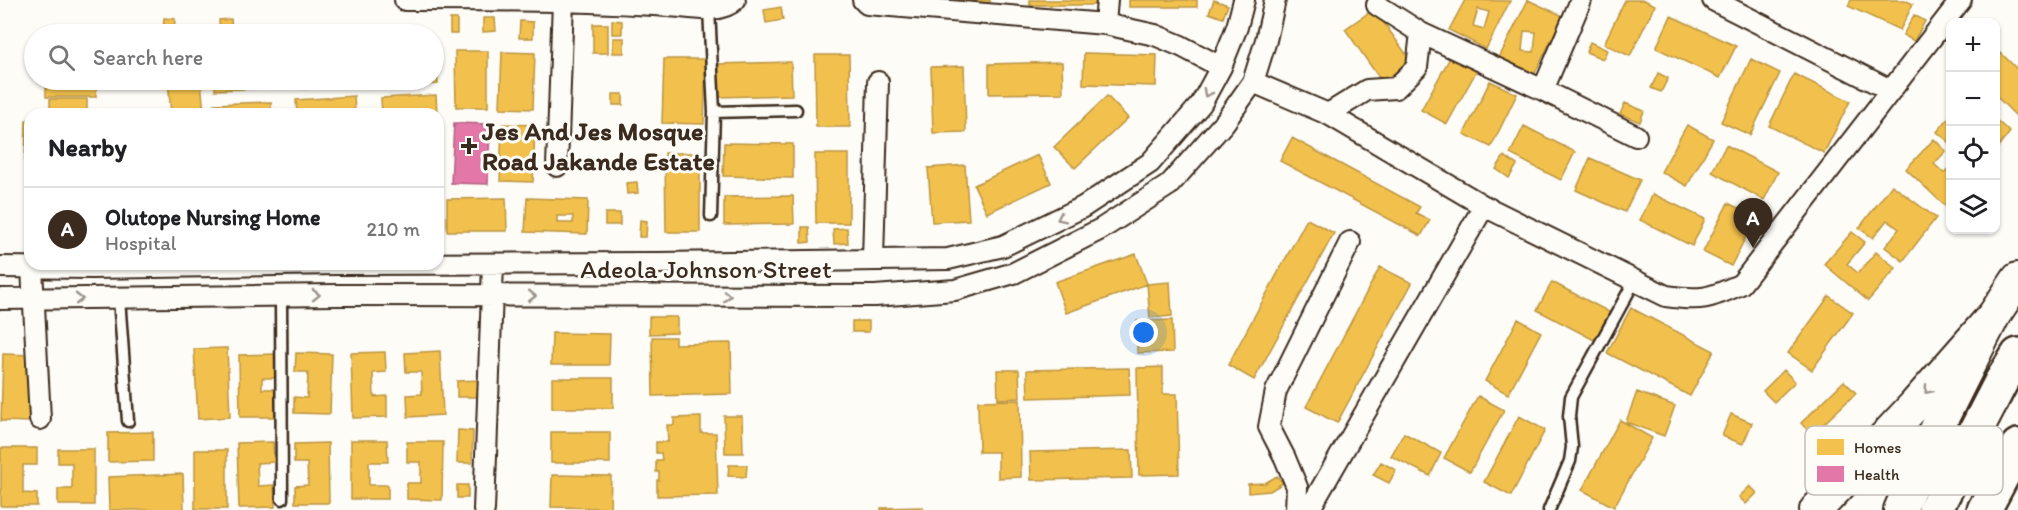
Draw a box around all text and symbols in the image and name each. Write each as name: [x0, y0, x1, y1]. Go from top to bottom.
map controls: [1946, 18, 2000, 234]
button: +: [1946, 18, 2000, 72]
search box: [24, 24, 444, 90]
icon: search: [45, 41, 78, 74]
text: Search here: [93, 44, 203, 71]
button: −: [1946, 72, 2000, 126]
one-way arrow: [1203, 87, 1214, 97]
place label: Jes And Jes Mosque Road Jakande Estate: [481, 115, 715, 177]
button: locate: [1946, 126, 2000, 180]
text: Nearby: [48, 131, 127, 163]
marker: Jes And Jes Mosque Road Jakande Estate: [460, 137, 478, 155]
button: layers: [1946, 180, 2000, 234]
pin: A: [1734, 198, 1772, 248]
text: Olutope Nursing Home: [105, 204, 320, 231]
one-way arrow: [1056, 210, 1067, 222]
text: A: [61, 217, 74, 241]
text: 210 m: [367, 217, 420, 241]
text: Hospital: [105, 231, 177, 255]
street label: Adeola Johnson Street: [580, 253, 832, 285]
one-way arrow: [312, 289, 321, 301]
one-way arrow: [528, 290, 537, 302]
one-way arrow: [723, 290, 732, 302]
one-way arrow: [75, 293, 84, 305]
your location: [1129, 318, 1158, 347]
one-way arrow: [1924, 383, 1935, 394]
legend: [1805, 426, 2003, 495]
text: Homes: [1854, 438, 1901, 457]
text: Health: [1854, 465, 1900, 484]

